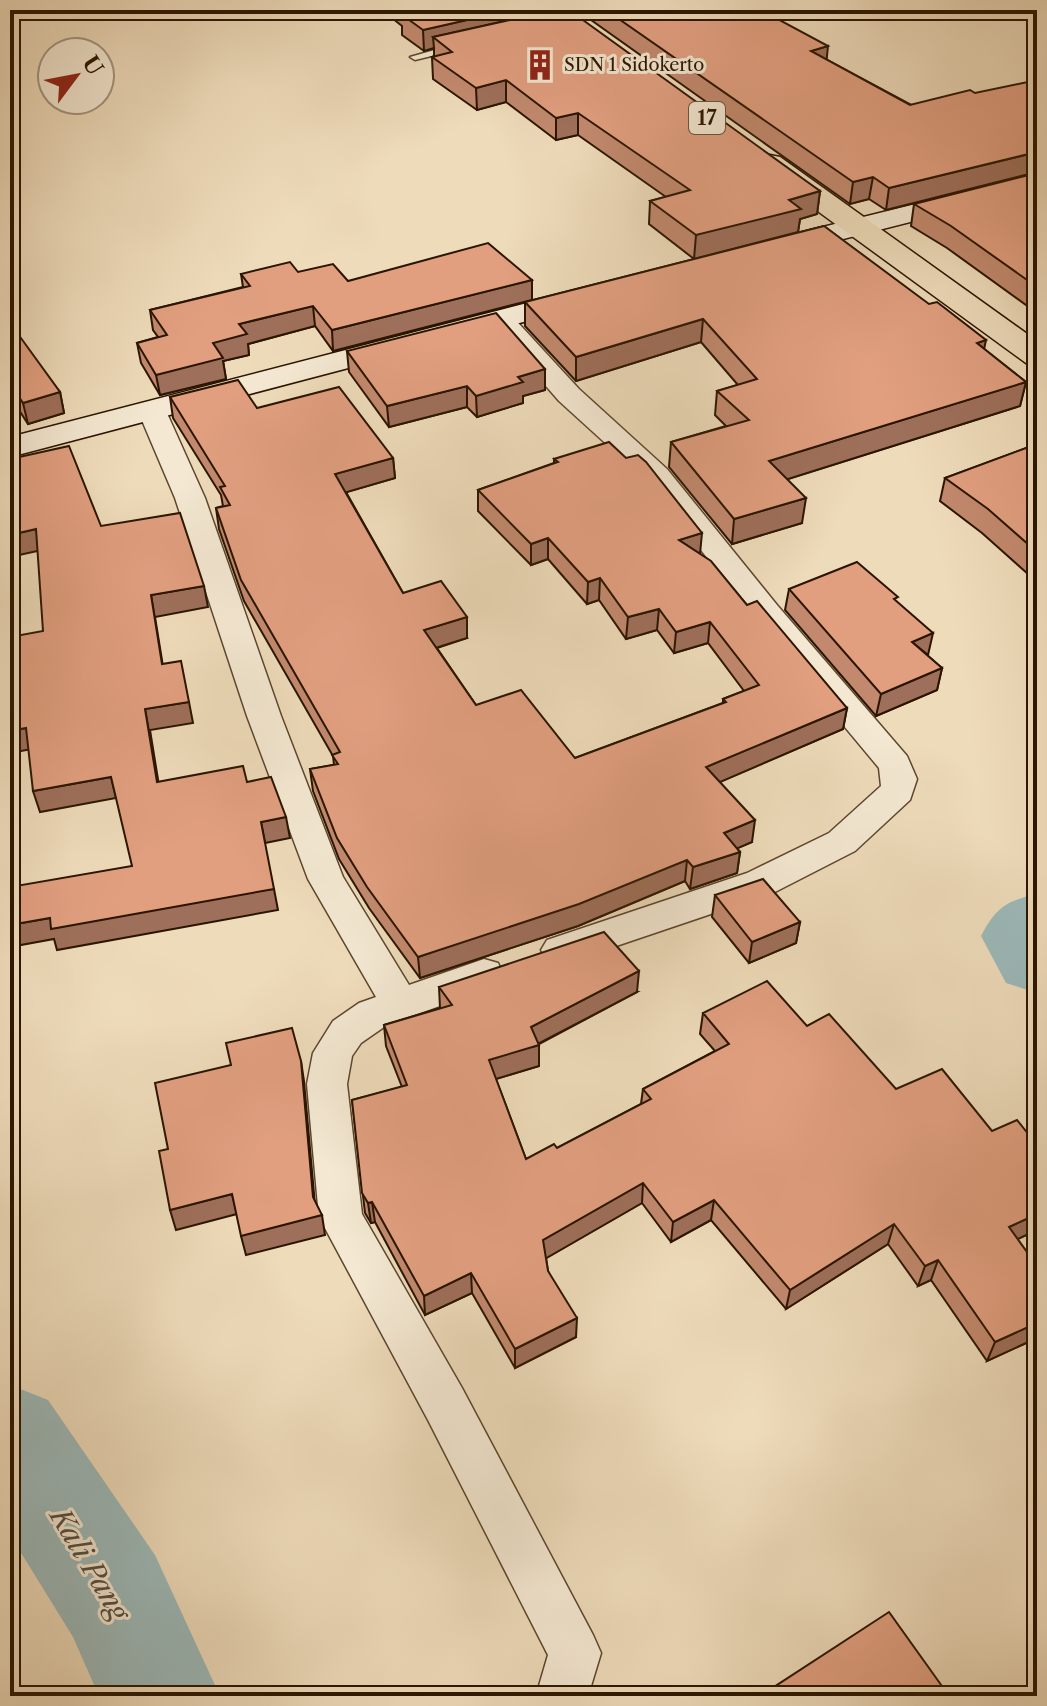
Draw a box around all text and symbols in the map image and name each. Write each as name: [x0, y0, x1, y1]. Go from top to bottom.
north arrow: [36, 36, 116, 116]
building icon: SDN 1 Sidokerto: [523, 48, 557, 82]
text: U: [76, 51, 109, 81]
place label: SDN 1 Sidokerto: [564, 54, 704, 76]
road number: 17: [689, 102, 725, 134]
water label: Kali Pang: [42, 1500, 138, 1629]

